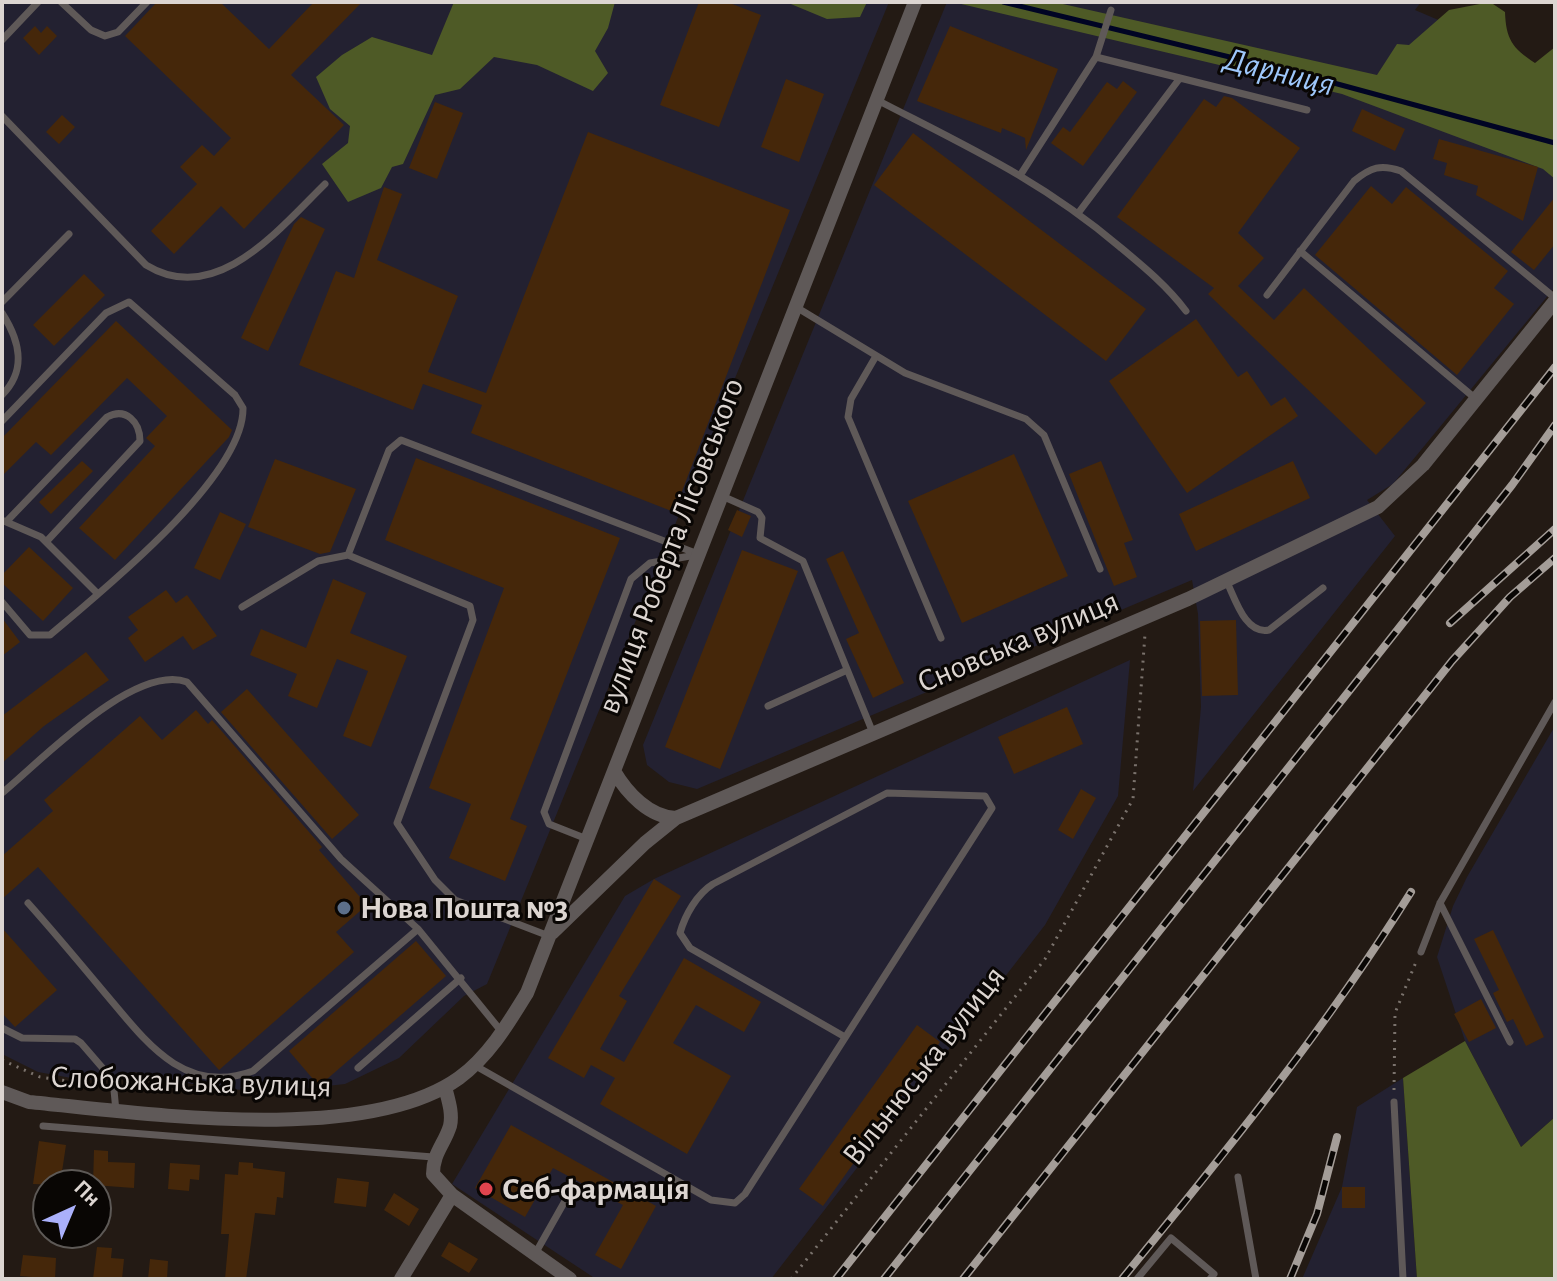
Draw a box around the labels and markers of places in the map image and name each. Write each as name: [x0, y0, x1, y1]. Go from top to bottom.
place label: Нова Пошта №3: [360, 889, 568, 927]
marker: Нова Пошта №3: [335, 899, 353, 917]
place label: Себ-фармація: [502, 1170, 690, 1208]
marker: Себ-фармація: [477, 1180, 495, 1198]

